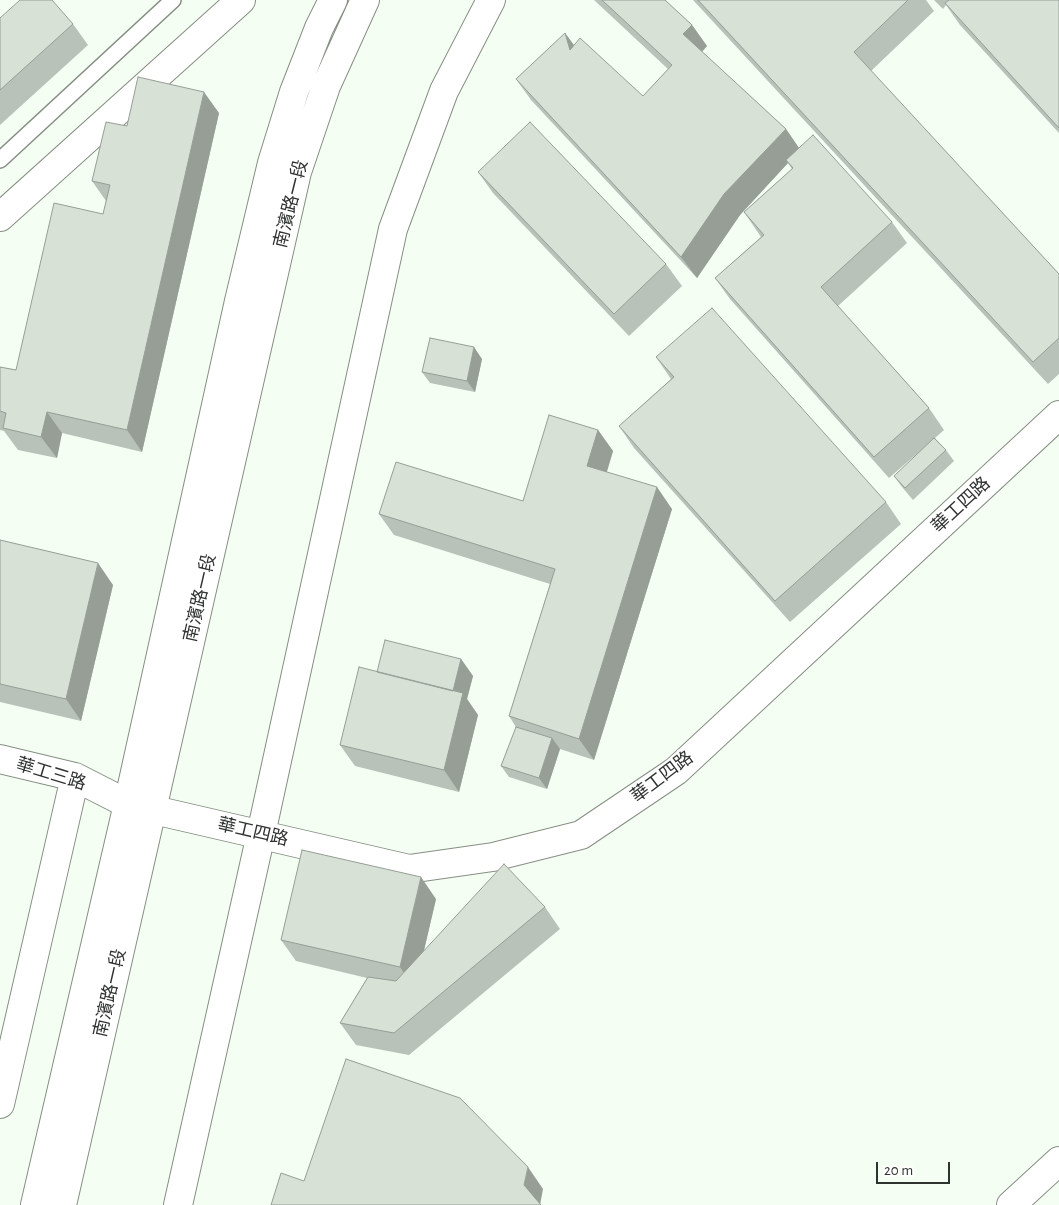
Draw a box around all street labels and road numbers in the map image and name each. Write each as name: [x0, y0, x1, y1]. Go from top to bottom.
street label: 南濱路一段: [270, 158, 312, 250]
street label: 華工四路: [927, 473, 995, 537]
street label: 南濱路一段: [179, 552, 221, 644]
street label: 華工四路: [627, 747, 697, 807]
street label: 華工三路: [13, 753, 89, 795]
street label: 華工四路: [215, 813, 291, 851]
street label: 南濱路一段: [89, 947, 131, 1039]

